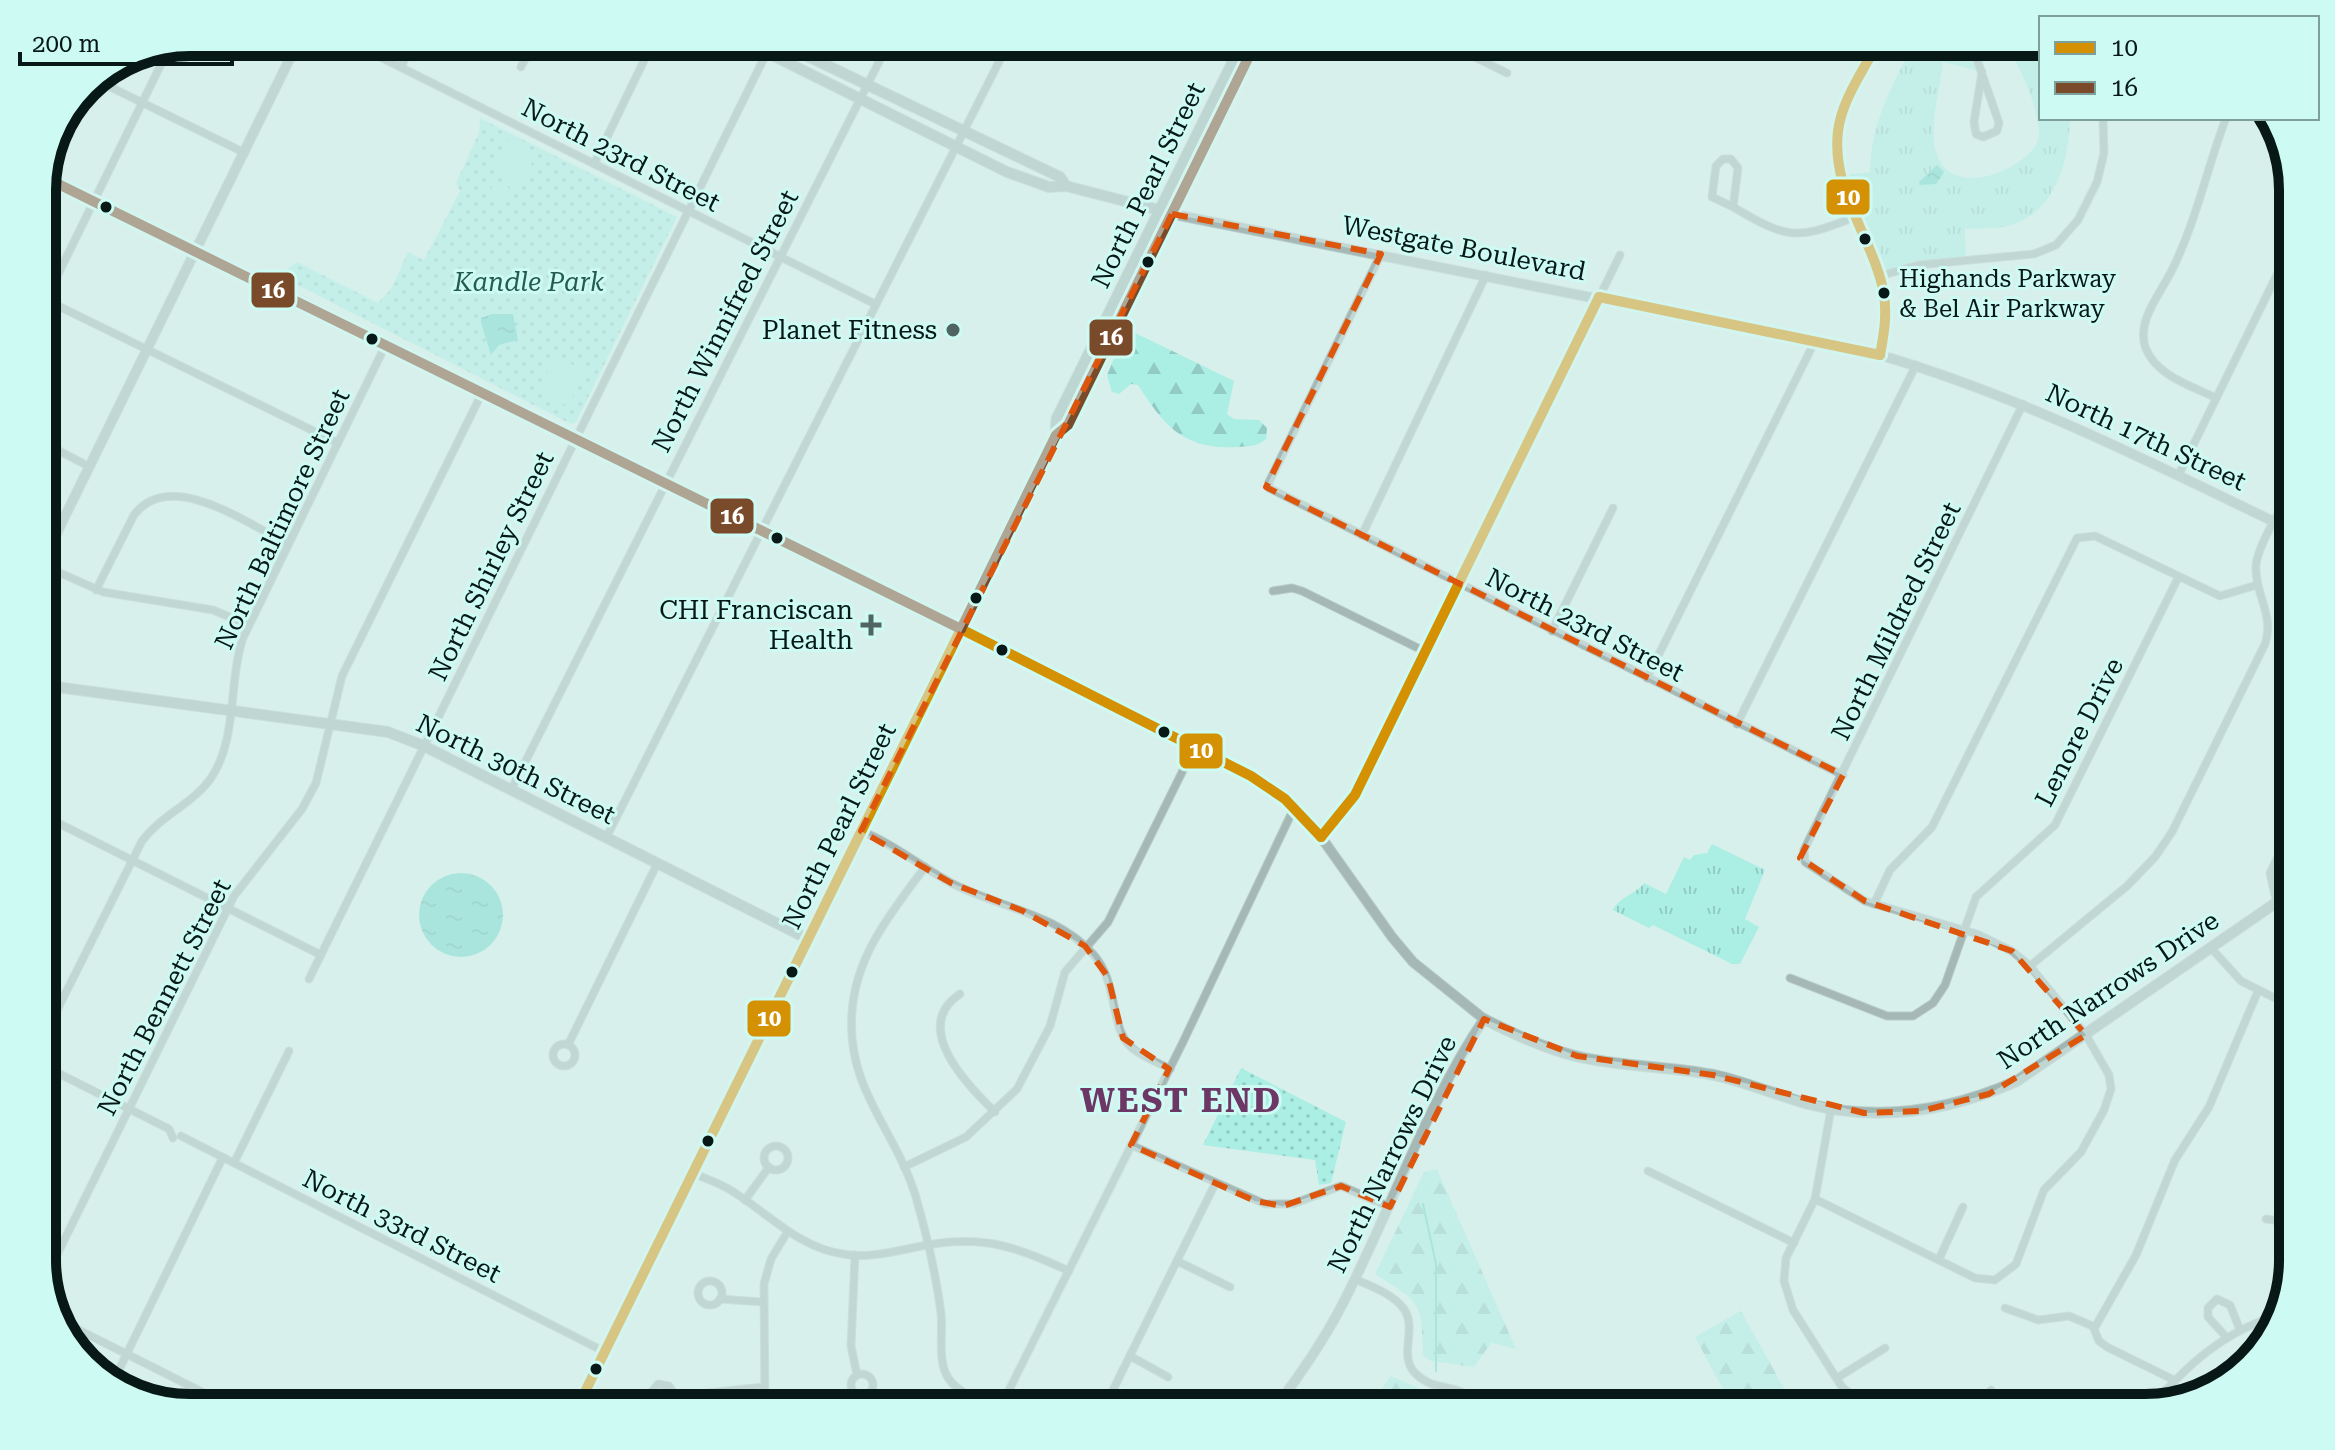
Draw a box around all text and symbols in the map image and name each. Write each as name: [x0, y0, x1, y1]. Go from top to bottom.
scale bar: [20, 16, 232, 66]
legend: [2039, 16, 2319, 120]
text: 200 m: [32, 30, 100, 58]
text: 10: [2111, 34, 2138, 62]
text: 16: [2111, 74, 2138, 102]
street label: North Pearl Street: [1085, 77, 1211, 293]
street label: North 23rd Street: [517, 92, 725, 218]
line badge: 10: [1825, 178, 1871, 216]
street label: North Winnifred Street: [646, 185, 804, 457]
text: 10: [1836, 185, 1860, 210]
unlabelled marker: [98, 199, 114, 215]
street label: Westgate Boulevard: [1340, 210, 1589, 286]
unlabelled marker: [1857, 231, 1873, 247]
unlabelled marker: [1140, 254, 1156, 270]
place label: Highands Parkway & Bel Air Parkway: [1899, 265, 2117, 323]
park label: Kandle Park: [453, 267, 605, 297]
line badge: 16: [250, 271, 296, 309]
text: 16: [261, 278, 285, 303]
marker: Highands Parkway & Bel Air Parkway: [1876, 285, 1892, 301]
place label: Planet Fitness: [762, 315, 937, 345]
line badge: 16: [1088, 318, 1134, 357]
marker: Planet Fitness: [944, 321, 962, 339]
text: 16: [1099, 325, 1123, 350]
unlabelled marker: [364, 331, 380, 347]
street label: North 17th Street: [2041, 377, 2251, 497]
street label: North Baltimore Street: [208, 384, 356, 654]
street label: North Shirley Street: [422, 446, 560, 685]
line badge: 16: [709, 497, 755, 535]
street label: North Mildred Street: [1825, 497, 1967, 745]
text: 16: [720, 504, 744, 529]
unlabelled marker: [769, 530, 785, 546]
street label: North 23rd Street: [1481, 562, 1689, 688]
unlabelled marker: [968, 590, 984, 606]
place label: CHI Franciscan Health: [659, 595, 853, 655]
marker: CHI Franciscan Health: [860, 614, 882, 636]
unlabelled marker: [994, 642, 1010, 658]
street label: Lenore Drive: [2029, 653, 2129, 811]
street label: North 30th Street: [412, 708, 621, 830]
street label: North Pearl Street: [776, 718, 902, 934]
unlabelled marker: [1156, 724, 1172, 740]
line badge: 10: [1178, 732, 1224, 770]
text: 10: [1189, 738, 1213, 763]
street label: North Bennett Street: [91, 874, 237, 1120]
street label: North Narrows Drive: [1992, 905, 2224, 1075]
unlabelled marker: [784, 964, 800, 980]
line badge: 10: [746, 999, 792, 1038]
text: 10: [757, 1006, 781, 1031]
street label: North Narrows Drive: [1322, 1031, 1462, 1277]
district label: WEST END: [1080, 1080, 1282, 1120]
unlabelled marker: [700, 1133, 716, 1149]
street label: North 33rd Street: [298, 1163, 506, 1289]
unlabelled marker: [588, 1361, 604, 1377]

